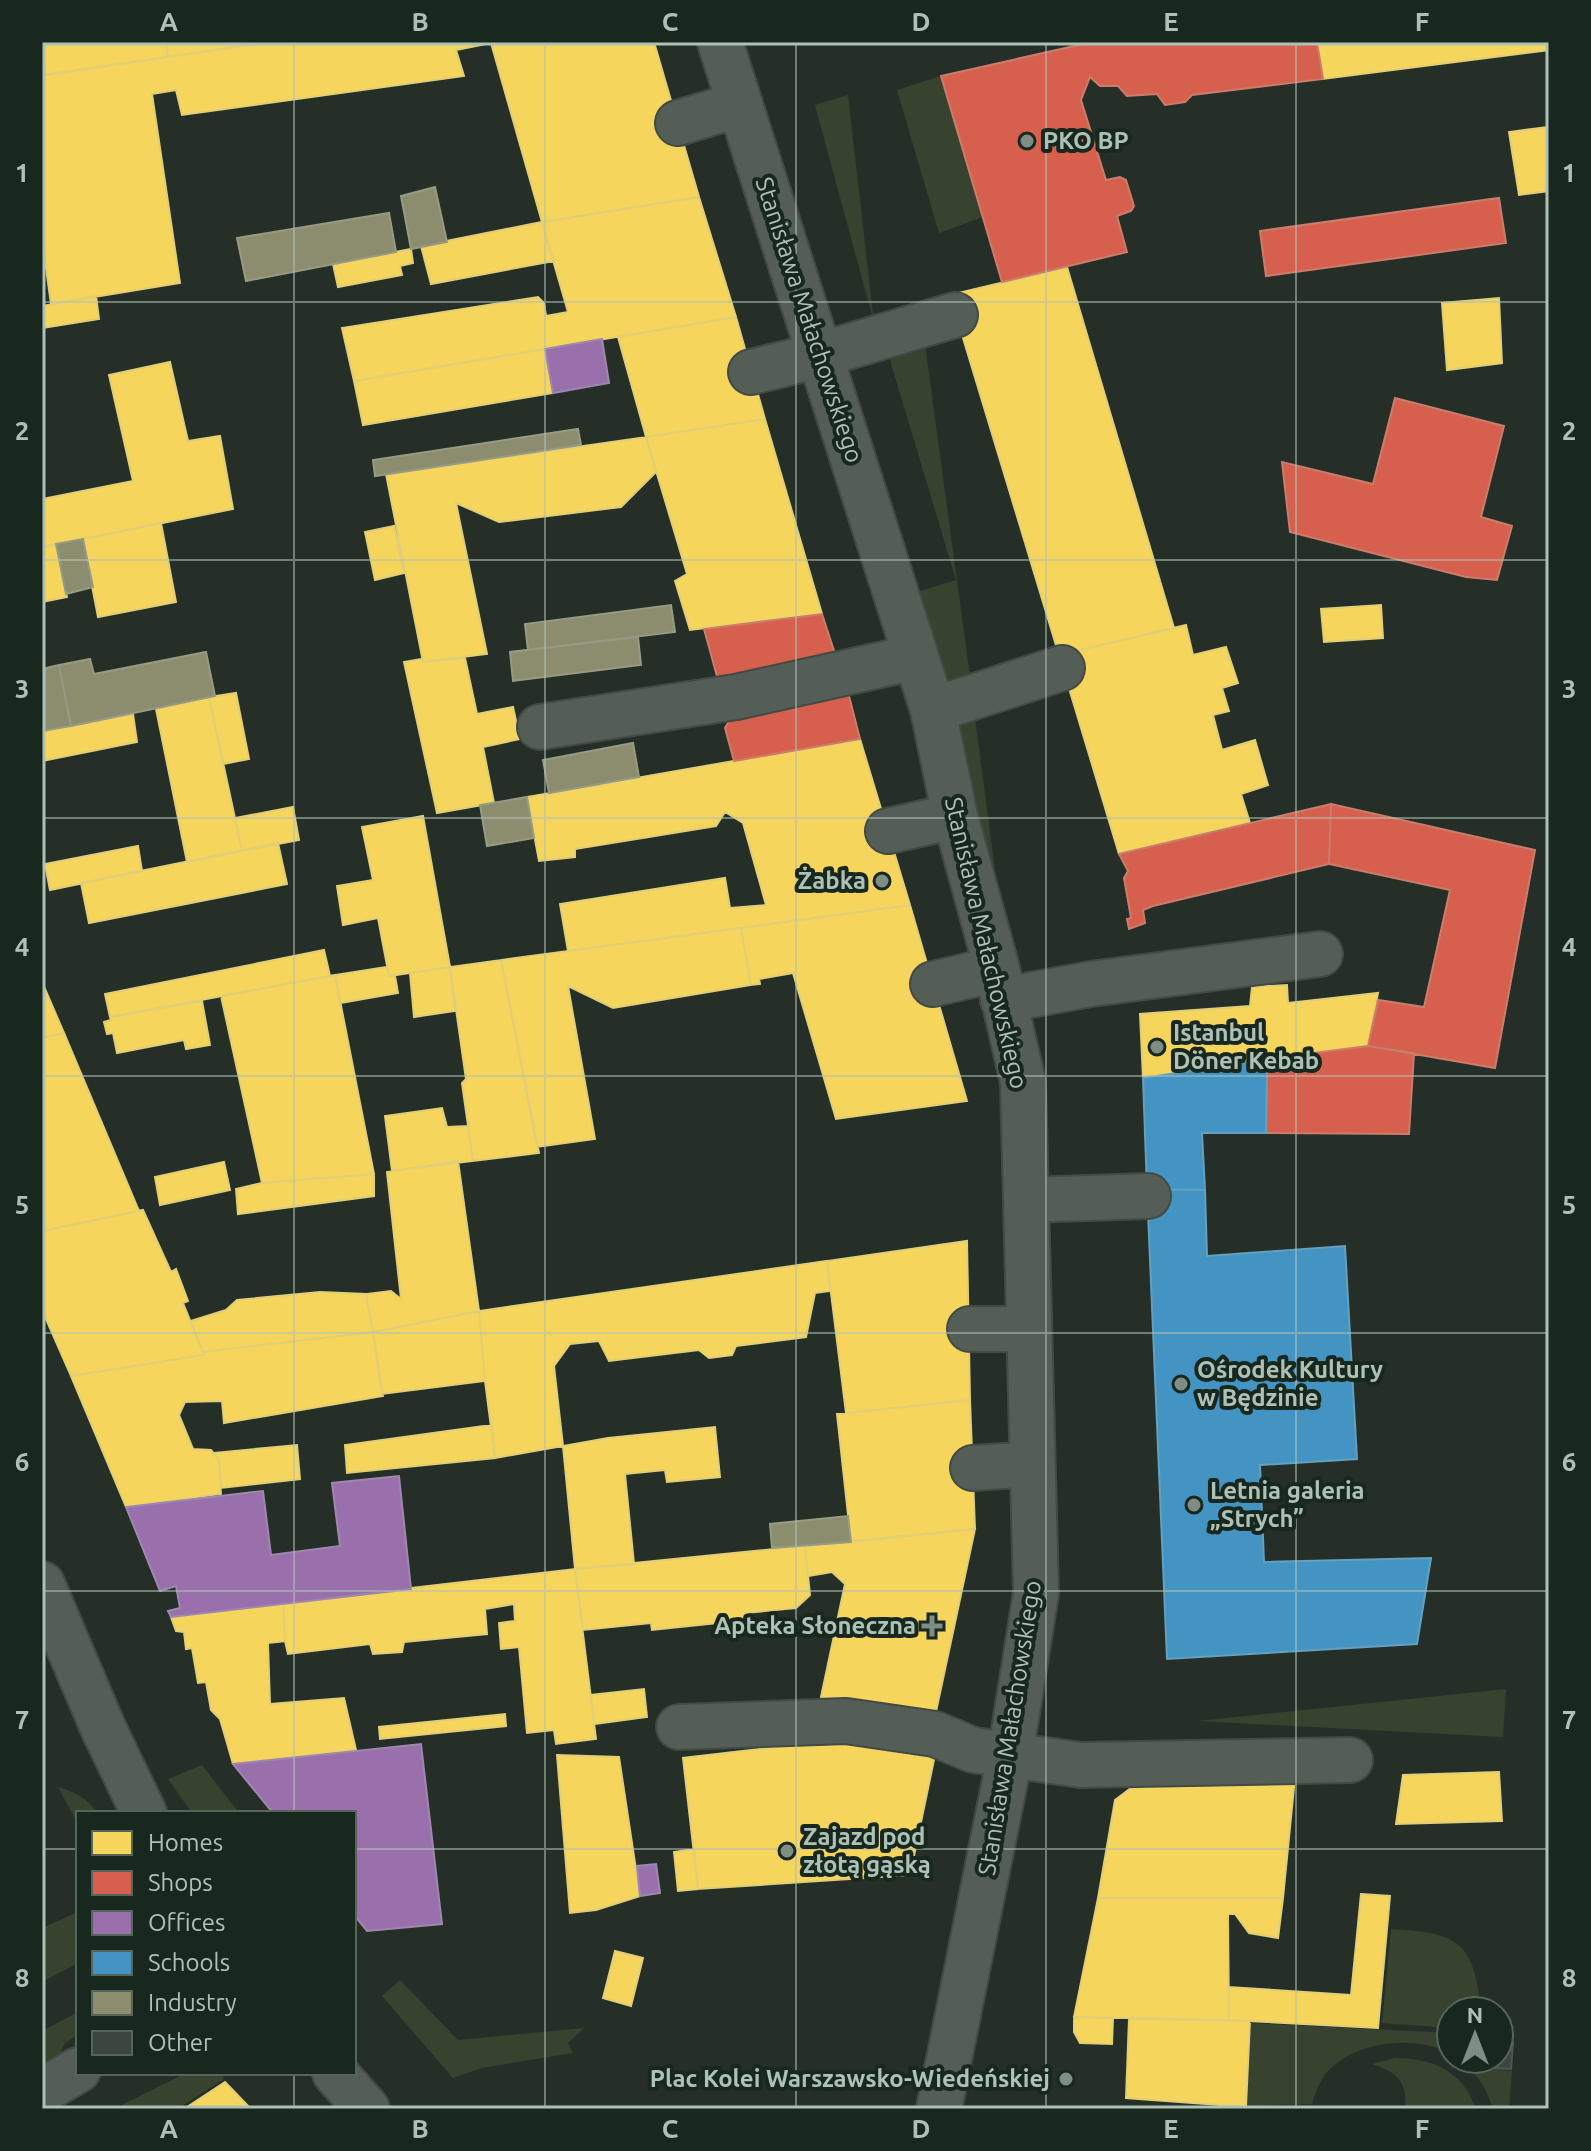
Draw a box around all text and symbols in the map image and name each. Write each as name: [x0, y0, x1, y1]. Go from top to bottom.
text: A: [160, 7, 179, 36]
text: B: [411, 7, 429, 36]
text: C: [662, 7, 679, 36]
text: D: [912, 7, 930, 36]
text: E: [1163, 7, 1179, 36]
text: F: [1415, 7, 1429, 36]
place label: PKO BP: [1043, 127, 1129, 154]
marker: PKO BP: [1018, 132, 1036, 150]
text: 1: [15, 158, 29, 187]
text: 1: [1562, 158, 1576, 187]
street label: Stanisława Małachowskiego: [751, 174, 868, 466]
text: 2: [15, 416, 29, 445]
text: 2: [1562, 416, 1576, 445]
text: 3: [15, 674, 29, 703]
text: 3: [1562, 674, 1576, 703]
street label: Stanisława Małachowskiego: [940, 794, 1033, 1091]
place label: Żabka: [798, 867, 866, 894]
marker: Żabka: [873, 872, 891, 890]
text: 4: [15, 932, 29, 961]
text: 4: [1562, 932, 1576, 961]
place label: Istanbul Döner Kebab: [1173, 1019, 1319, 1074]
marker: Istanbul Döner Kebab: [1148, 1038, 1166, 1056]
text: 5: [15, 1190, 29, 1219]
text: 5: [1562, 1190, 1576, 1219]
place label: Ośrodek Kultury w Będzinie: [1197, 1356, 1383, 1411]
marker: Ośrodek Kultury w Będzinie: [1172, 1375, 1190, 1393]
text: 6: [15, 1447, 29, 1476]
text: 6: [1562, 1447, 1576, 1476]
place label: Letnia galeria „Strych”: [1210, 1477, 1365, 1532]
marker: Letnia galeria „Strych”: [1185, 1496, 1203, 1514]
street label: Stanisława Małachowskiego: [973, 1578, 1046, 1877]
place label: Apteka Słoneczna: [714, 1612, 916, 1639]
marker: Apteka Słoneczna: [923, 1617, 941, 1635]
text: 7: [15, 1705, 29, 1734]
text: 7: [1562, 1705, 1576, 1734]
legend: [76, 1811, 356, 2075]
place label: Zajazd pod złotą gąską: [803, 1823, 931, 1878]
text: Homes: [148, 1829, 223, 1856]
marker: Zajazd pod złotą gąską: [778, 1842, 796, 1860]
text: Shops: [148, 1869, 213, 1896]
text: Offices: [148, 1909, 226, 1936]
text: Schools: [148, 1949, 230, 1976]
text: 8: [15, 1963, 29, 1992]
text: 8: [1562, 1963, 1576, 1992]
text: Industry: [148, 1989, 237, 2016]
north arrow: [1435, 1995, 1515, 2075]
text: N: [1467, 2002, 1483, 2027]
text: Other: [148, 2029, 212, 2056]
place label: Plac Kolei Warszawsko-Wiedeńskiej: [650, 2065, 1050, 2092]
marker: Plac Kolei Warszawsko-Wiedeńskiej: [1057, 2070, 1075, 2088]
text: A: [160, 2114, 179, 2143]
text: B: [411, 2114, 429, 2143]
text: C: [662, 2114, 679, 2143]
text: D: [912, 2114, 930, 2143]
text: E: [1163, 2114, 1179, 2143]
text: F: [1415, 2114, 1429, 2143]

